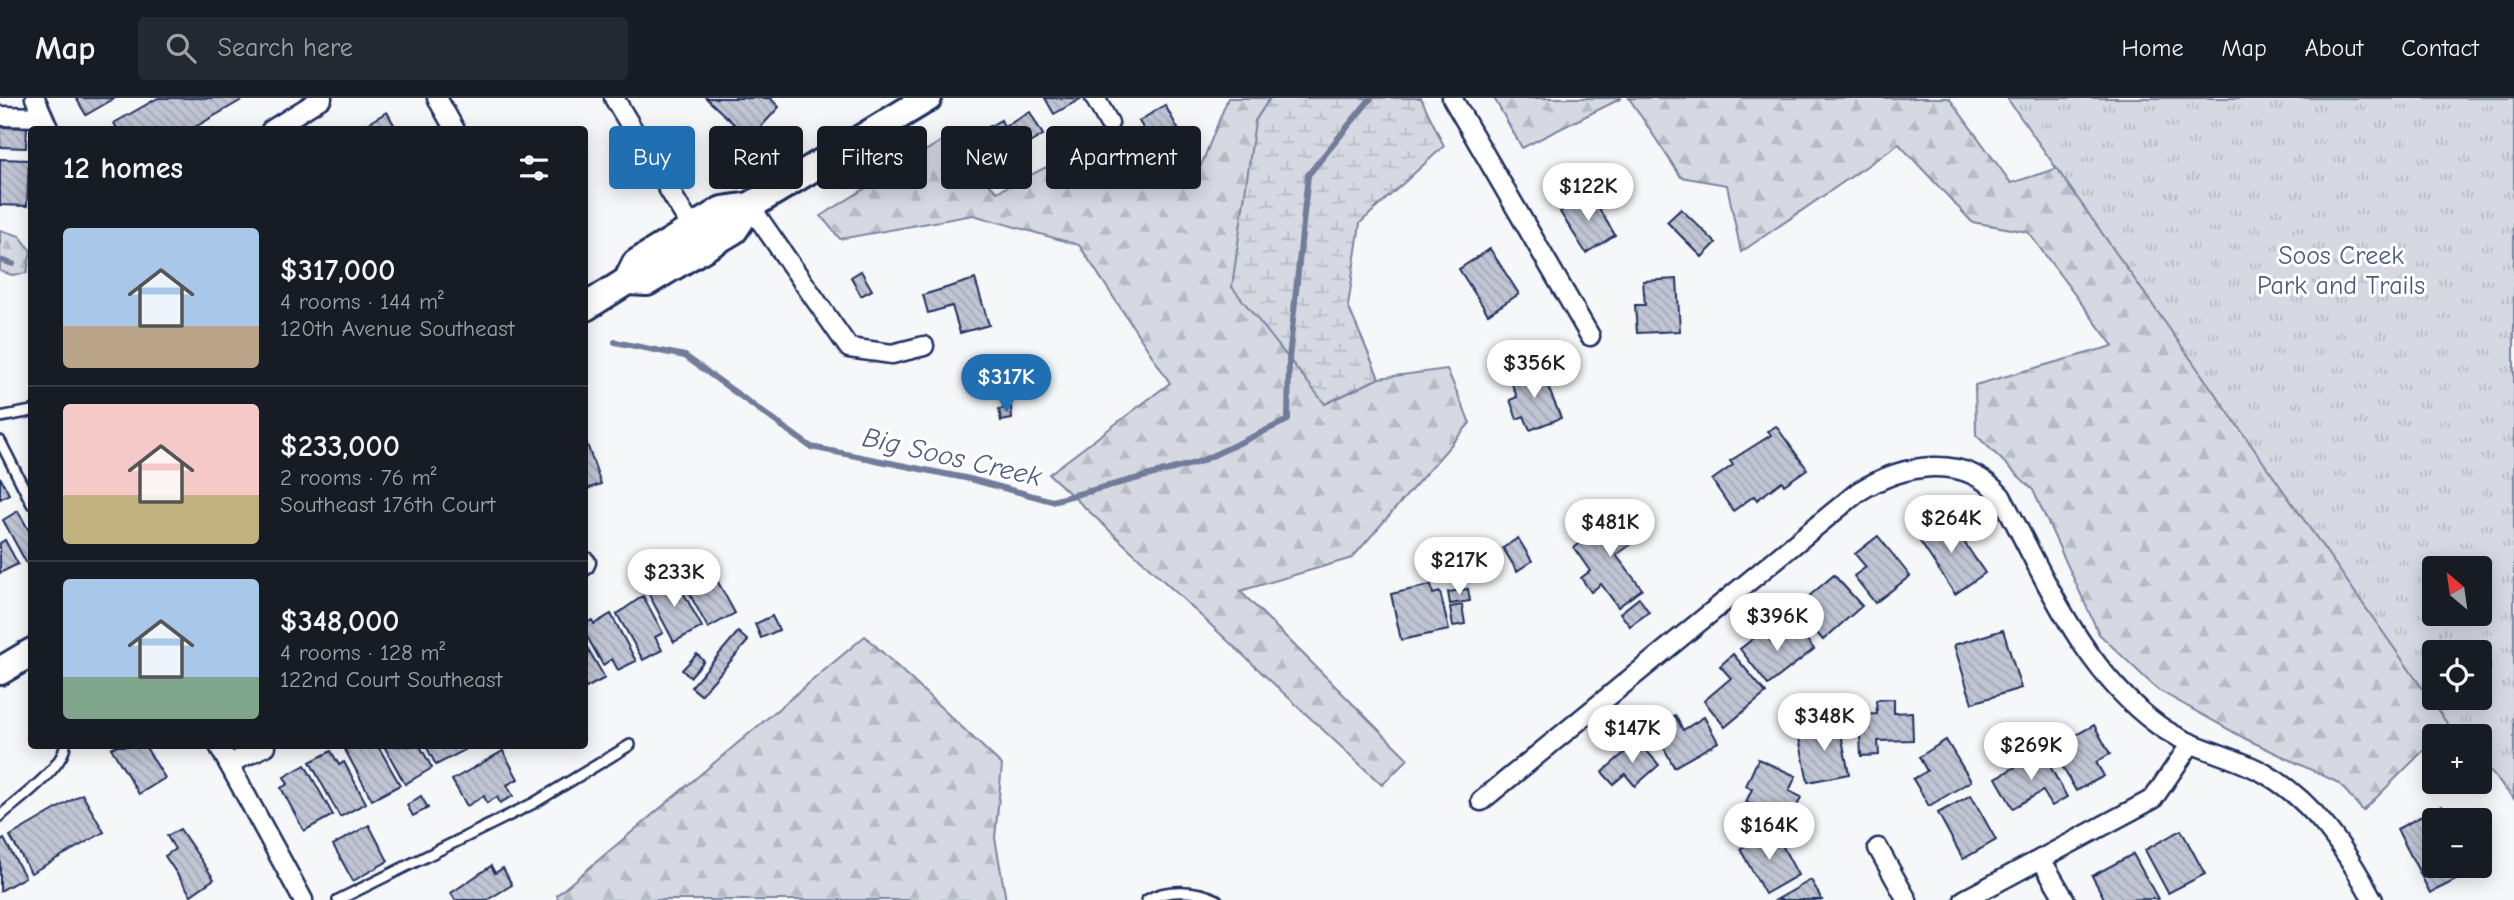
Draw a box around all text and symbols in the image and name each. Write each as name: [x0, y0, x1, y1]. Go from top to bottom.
search box: [138, 17, 628, 80]
text: Map: [35, 29, 96, 67]
icon: search: [162, 29, 200, 67]
text: Search here: [218, 33, 353, 63]
text: Home: [2122, 34, 2183, 62]
text: Map: [2221, 34, 2267, 62]
text: About: [2305, 34, 2363, 62]
text: Contact: [2401, 34, 2479, 62]
chip: Buy: [609, 126, 695, 189]
chip: Rent: [709, 126, 803, 189]
chip: Filters: [817, 126, 927, 189]
chip: New: [941, 126, 1032, 189]
chip: Apartment: [1046, 126, 1201, 189]
icon: filters: [515, 149, 553, 187]
text: 12 homes: [63, 151, 183, 186]
pin: $122K: [1539, 164, 1637, 223]
text: $122K: [1559, 172, 1617, 199]
park label: Soos Creek Park and Trails: [2257, 241, 2425, 301]
text: $317,000: [280, 253, 395, 288]
icon: home: [119, 256, 203, 340]
text: 4 rooms · 144 m²: [280, 288, 444, 315]
text: 120th Avenue Southeast: [280, 315, 515, 342]
pin: $356K: [1485, 341, 1583, 400]
text: $356K: [1503, 349, 1565, 376]
pin: $317K: [957, 354, 1055, 414]
text: $317K: [977, 363, 1035, 390]
water label: Big Soos Creek: [859, 421, 1045, 493]
text: $233,000: [280, 429, 400, 464]
icon: home: [119, 432, 203, 516]
text: 2 rooms · 76 m²: [280, 464, 436, 491]
text: Southeast 176th Court: [280, 491, 495, 518]
pin: $264K: [1902, 496, 2000, 555]
pin: $481K: [1561, 500, 1659, 559]
text: $264K: [1920, 504, 1982, 531]
text: $481K: [1581, 508, 1639, 535]
pin: $217K: [1410, 538, 1508, 597]
text: $217K: [1430, 546, 1488, 573]
pin: $233K: [625, 550, 723, 609]
north arrow: [2422, 556, 2492, 626]
map controls: [2422, 556, 2492, 878]
text: $233K: [644, 558, 704, 585]
pin: $396K: [1728, 594, 1826, 653]
text: $396K: [1746, 602, 1808, 629]
text: $348,000: [280, 604, 400, 639]
icon: home: [119, 607, 203, 691]
text: 4 rooms · 128 m²: [280, 639, 445, 666]
button: locate: [2422, 640, 2492, 710]
text: 122nd Court Southeast: [280, 666, 502, 693]
pin: $348K: [1775, 694, 1873, 753]
text: $348K: [1794, 702, 1854, 729]
pin: $147K: [1583, 706, 1681, 765]
text: $147K: [1604, 714, 1660, 741]
pin: $269K: [1982, 722, 2080, 782]
button: +: [2422, 724, 2492, 794]
text: $269K: [2000, 731, 2062, 758]
pin: $164K: [1720, 802, 1818, 862]
button: −: [2422, 808, 2492, 878]
text: $164K: [1740, 811, 1798, 838]

